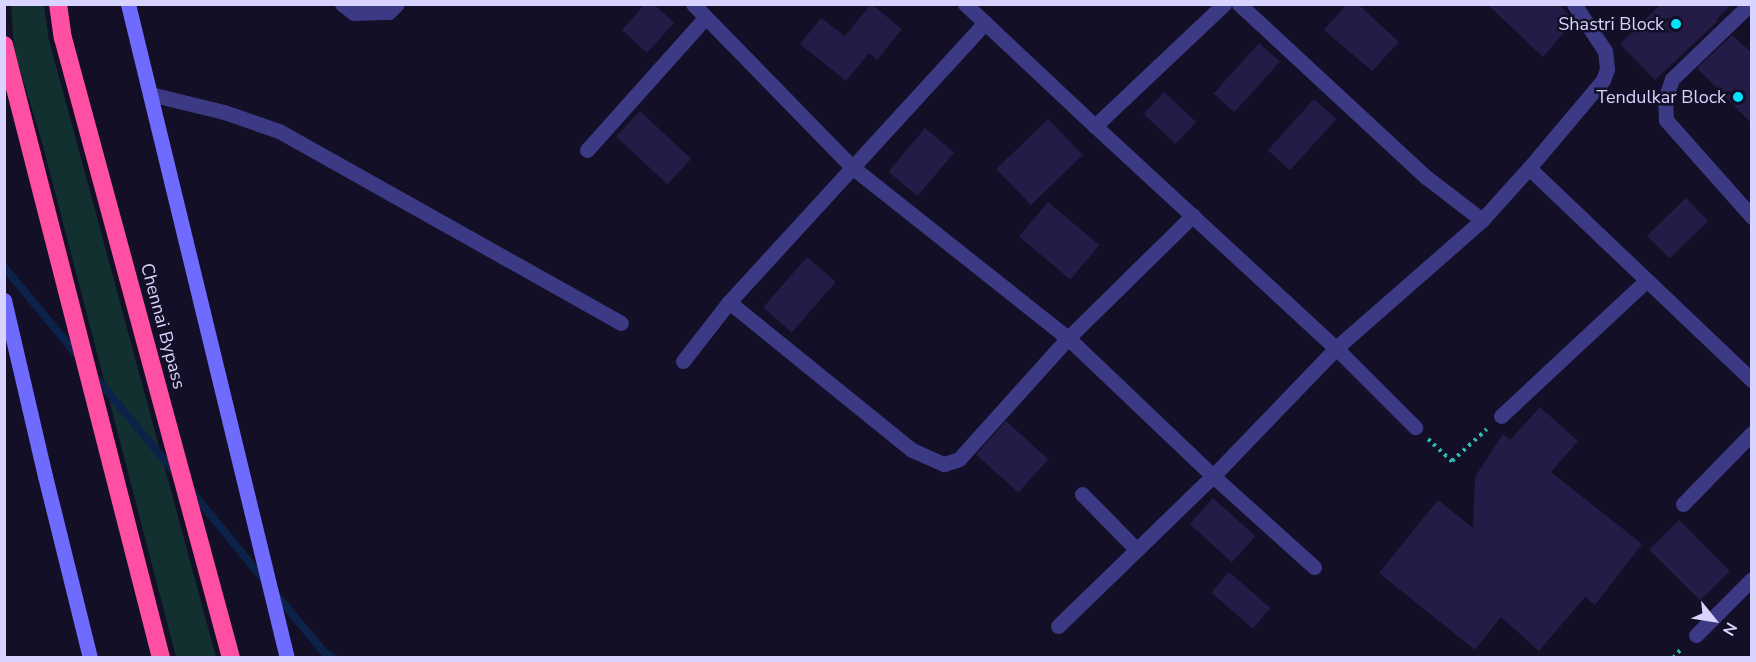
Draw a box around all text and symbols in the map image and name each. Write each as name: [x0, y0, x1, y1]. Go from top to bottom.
place label: Shastri Block: [1558, 13, 1664, 35]
marker: Shastri Block: [1669, 17, 1683, 31]
place label: Tendulkar Block: [1597, 86, 1726, 108]
marker: Tendulkar Block: [1731, 90, 1745, 104]
street label: Chennai Bypass: [136, 261, 190, 391]
north arrow: [1684, 590, 1744, 650]
text: N: [1717, 618, 1742, 640]

